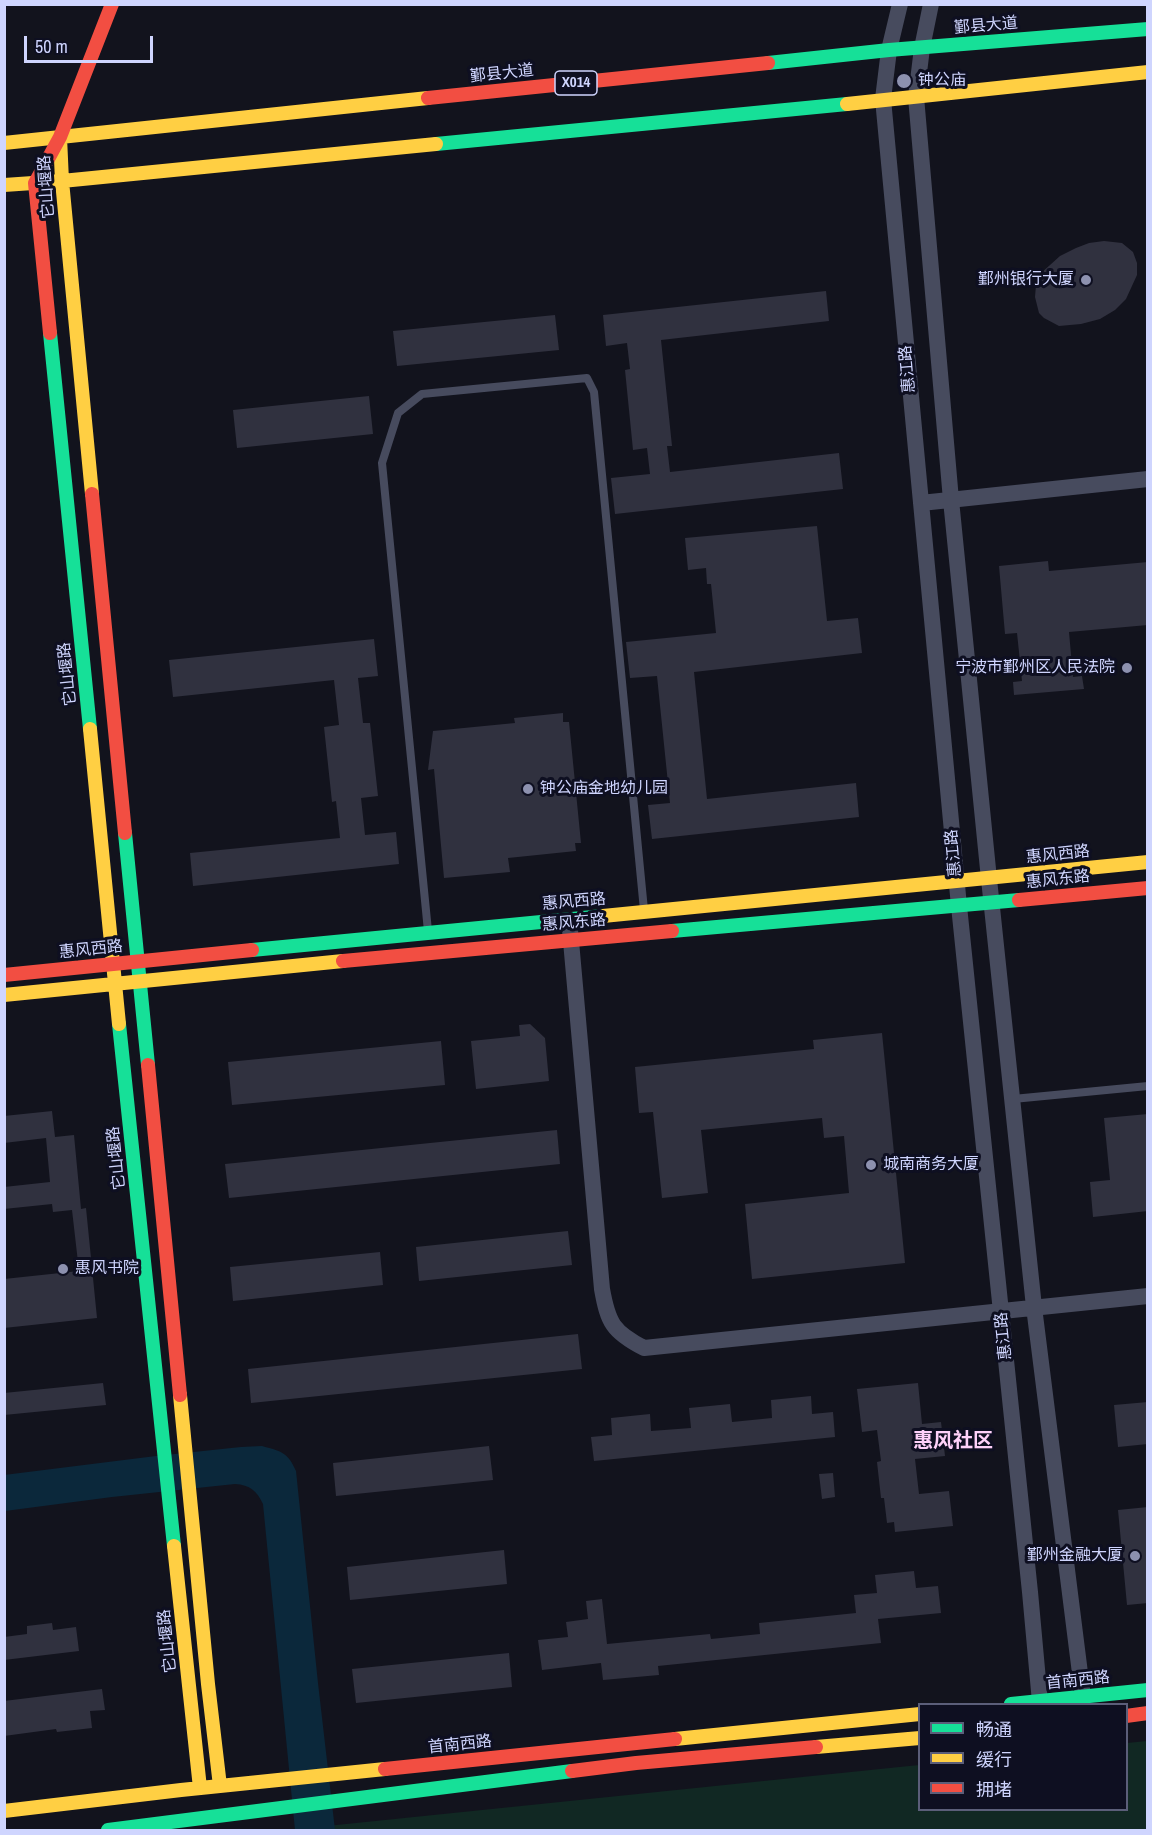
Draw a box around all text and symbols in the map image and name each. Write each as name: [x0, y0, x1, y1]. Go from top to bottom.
street label: 鄞县大道: [953, 14, 1019, 38]
scale bar: [27, 24, 156, 62]
text: 50 m: [35, 34, 68, 59]
street label: 鄞县大道: [469, 61, 535, 87]
road number: X014: [555, 71, 597, 95]
place label: 钟公庙: [918, 71, 966, 91]
marker: 钟公庙: [895, 72, 913, 90]
street label: 它山堰路: [35, 154, 59, 220]
place label: 鄞州银行大厦: [978, 270, 1074, 290]
marker: 鄞州银行大厦: [1079, 273, 1093, 287]
street label: 惠江路: [896, 344, 920, 394]
street label: 它山堰路: [55, 641, 81, 707]
place label: 宁波市鄞州区人民法院: [955, 658, 1115, 678]
marker: 宁波市鄞州区人民法院: [1120, 661, 1134, 675]
place label: 钟公庙金地幼儿园: [540, 779, 668, 799]
marker: 钟公庙金地幼儿园: [521, 782, 535, 796]
street label: 惠江路: [942, 828, 966, 878]
street label: 惠风西路: [1025, 842, 1091, 868]
street label: 惠风东路: [1025, 867, 1091, 893]
street label: 惠风西路: [541, 890, 607, 914]
street label: 惠风东路: [541, 911, 607, 935]
street label: 惠风西路: [58, 937, 124, 963]
street label: 它山堰路: [104, 1125, 130, 1191]
place label: 城南商务大厦: [883, 1155, 979, 1175]
marker: 城南商务大厦: [864, 1158, 878, 1172]
place label: 惠风书院: [75, 1259, 139, 1279]
marker: 惠风书院: [56, 1262, 70, 1276]
street label: 惠江路: [992, 1311, 1016, 1361]
district label: 惠风社区: [913, 1430, 993, 1454]
place label: 鄞州金融大厦: [1027, 1546, 1123, 1566]
marker: 鄞州金融大厦: [1128, 1549, 1142, 1563]
street label: 它山堰路: [155, 1608, 181, 1674]
street label: 首南西路: [1045, 1668, 1111, 1694]
legend: [918, 1703, 1128, 1811]
text: 畅通: [976, 1717, 1012, 1742]
street label: 首南西路: [427, 1732, 493, 1758]
text: 缓行: [976, 1747, 1012, 1772]
text: 拥堵: [976, 1777, 1012, 1802]

